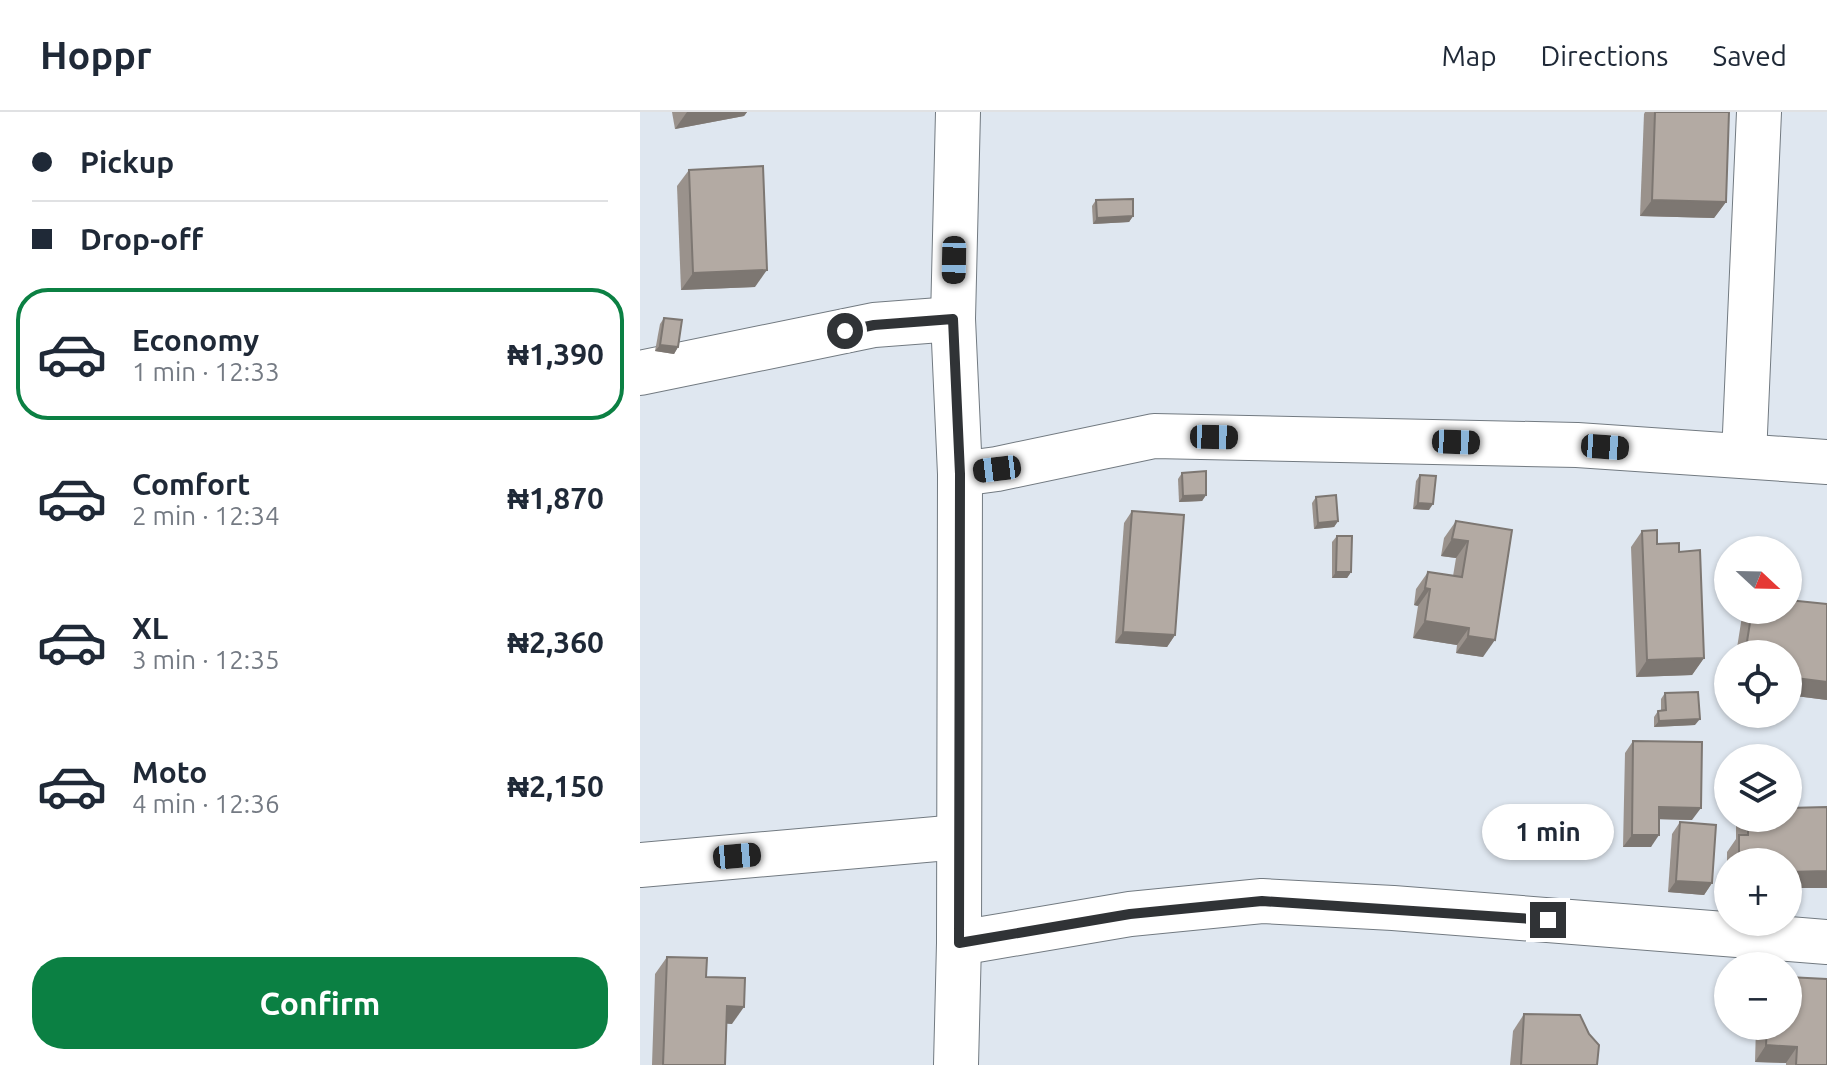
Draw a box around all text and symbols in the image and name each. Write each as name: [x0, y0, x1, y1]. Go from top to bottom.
text: Hoppr: [40, 34, 152, 76]
text: Map: [1441, 40, 1497, 71]
text: Directions: [1541, 40, 1668, 71]
text: Saved: [1712, 40, 1787, 71]
text: Pickup: [80, 145, 174, 179]
text: Drop-off: [80, 222, 203, 256]
car: [942, 236, 966, 284]
route start: [827, 313, 863, 349]
icon: car: [36, 318, 108, 390]
text: Economy: [132, 323, 259, 357]
text: ₦1,390: [507, 337, 604, 371]
text: 1 min · 12:33: [132, 357, 280, 386]
car: [1190, 425, 1238, 449]
car: [1432, 429, 1480, 455]
car: [1580, 433, 1630, 461]
car: [972, 454, 1022, 484]
icon: car: [36, 462, 108, 534]
text: Comfort: [132, 467, 250, 501]
text: ₦1,870: [507, 481, 604, 515]
text: 2 min · 12:34: [132, 501, 280, 530]
north arrow: [1714, 536, 1802, 624]
map controls: [1714, 536, 1802, 1040]
icon: car: [36, 606, 108, 678]
text: XL: [132, 611, 168, 645]
text: ₦2,360: [507, 625, 604, 659]
button: locate: [1714, 640, 1802, 728]
text: 3 min · 12:35: [132, 645, 280, 674]
button: layers: [1714, 744, 1802, 832]
icon: car: [36, 750, 108, 822]
text: Moto: [132, 755, 207, 789]
text: ₦2,150: [507, 769, 604, 803]
text: 4 min · 12:36: [132, 789, 280, 818]
callout: 1 min: [1482, 804, 1614, 860]
text: 1 min: [1515, 817, 1581, 846]
car: [712, 842, 762, 870]
button: +: [1714, 848, 1802, 936]
route end: [1530, 902, 1566, 938]
button: −: [1714, 952, 1802, 1040]
button: Confirm: [32, 957, 608, 1049]

